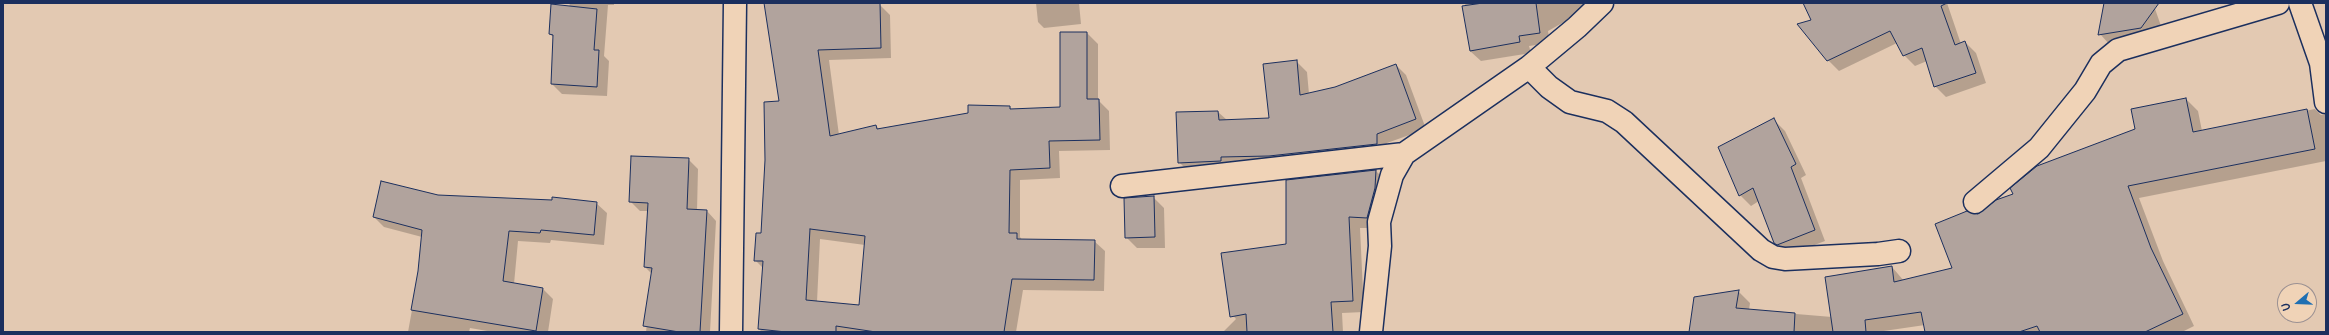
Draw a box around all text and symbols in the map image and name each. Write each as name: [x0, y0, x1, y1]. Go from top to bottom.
north arrow: [2277, 283, 2317, 323]
text: U: [2279, 301, 2293, 312]

